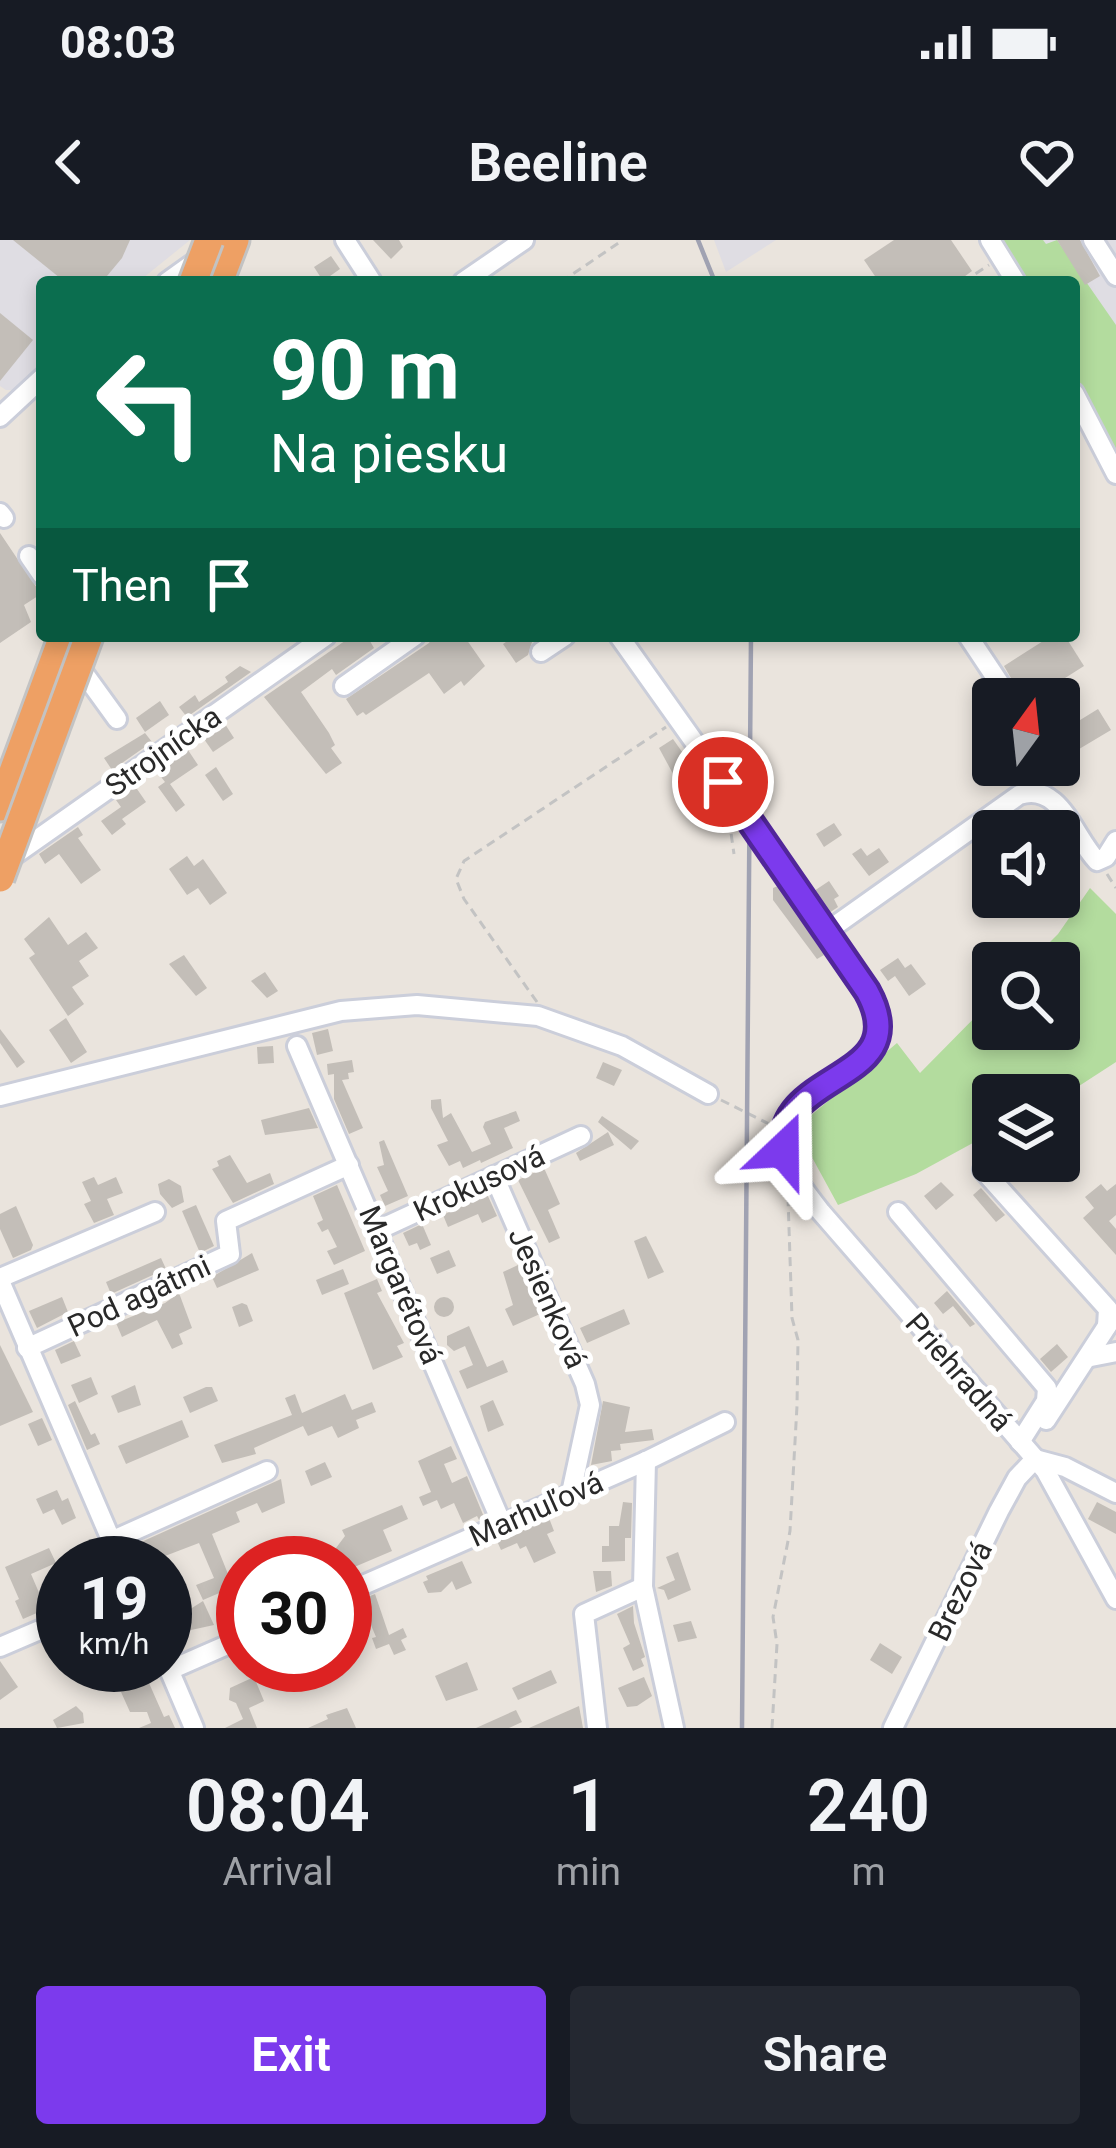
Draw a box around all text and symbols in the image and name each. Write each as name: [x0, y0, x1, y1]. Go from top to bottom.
text: 08:03: [60, 16, 176, 69]
icon: back: [36, 129, 102, 195]
icon: heart: [1014, 129, 1080, 195]
text: Beeline: [468, 131, 648, 194]
text: 90 m: [270, 321, 460, 420]
icon: left: [72, 324, 228, 480]
text: Na piesku: [270, 422, 508, 485]
icon: arrive: [196, 552, 262, 618]
text: Then: [72, 559, 172, 612]
north arrow: [972, 678, 1080, 786]
map controls: [972, 678, 1080, 1182]
street label: Strojnícka: [98, 699, 228, 803]
pin: [672, 731, 774, 833]
icon: arrive: [690, 749, 756, 815]
button: sound: [972, 810, 1080, 918]
button: search: [972, 942, 1080, 1050]
button: layers: [972, 1074, 1080, 1182]
position arrow: [720, 1087, 846, 1213]
street label: Krokusová: [408, 1137, 550, 1229]
street label: Margarétová: [352, 1201, 450, 1369]
street label: Jesienková: [501, 1222, 595, 1374]
street label: Pod agátmi: [62, 1248, 216, 1344]
street label: Priehradná: [898, 1306, 1020, 1438]
street label: Marhuľová: [464, 1464, 608, 1554]
street label: Brezová: [921, 1535, 999, 1647]
speed limit sign: 30: [216, 1536, 372, 1692]
text: 19: [80, 1563, 148, 1634]
text: km/h: [79, 1626, 149, 1661]
text: 08:04: [186, 1764, 370, 1849]
text: 1: [568, 1764, 609, 1849]
text: 240: [807, 1764, 930, 1849]
text: Arrival: [223, 1849, 333, 1895]
text: min: [556, 1849, 621, 1895]
text: m: [851, 1849, 886, 1895]
button: Exit: [36, 1986, 546, 2124]
button: Share: [570, 1986, 1080, 2124]

